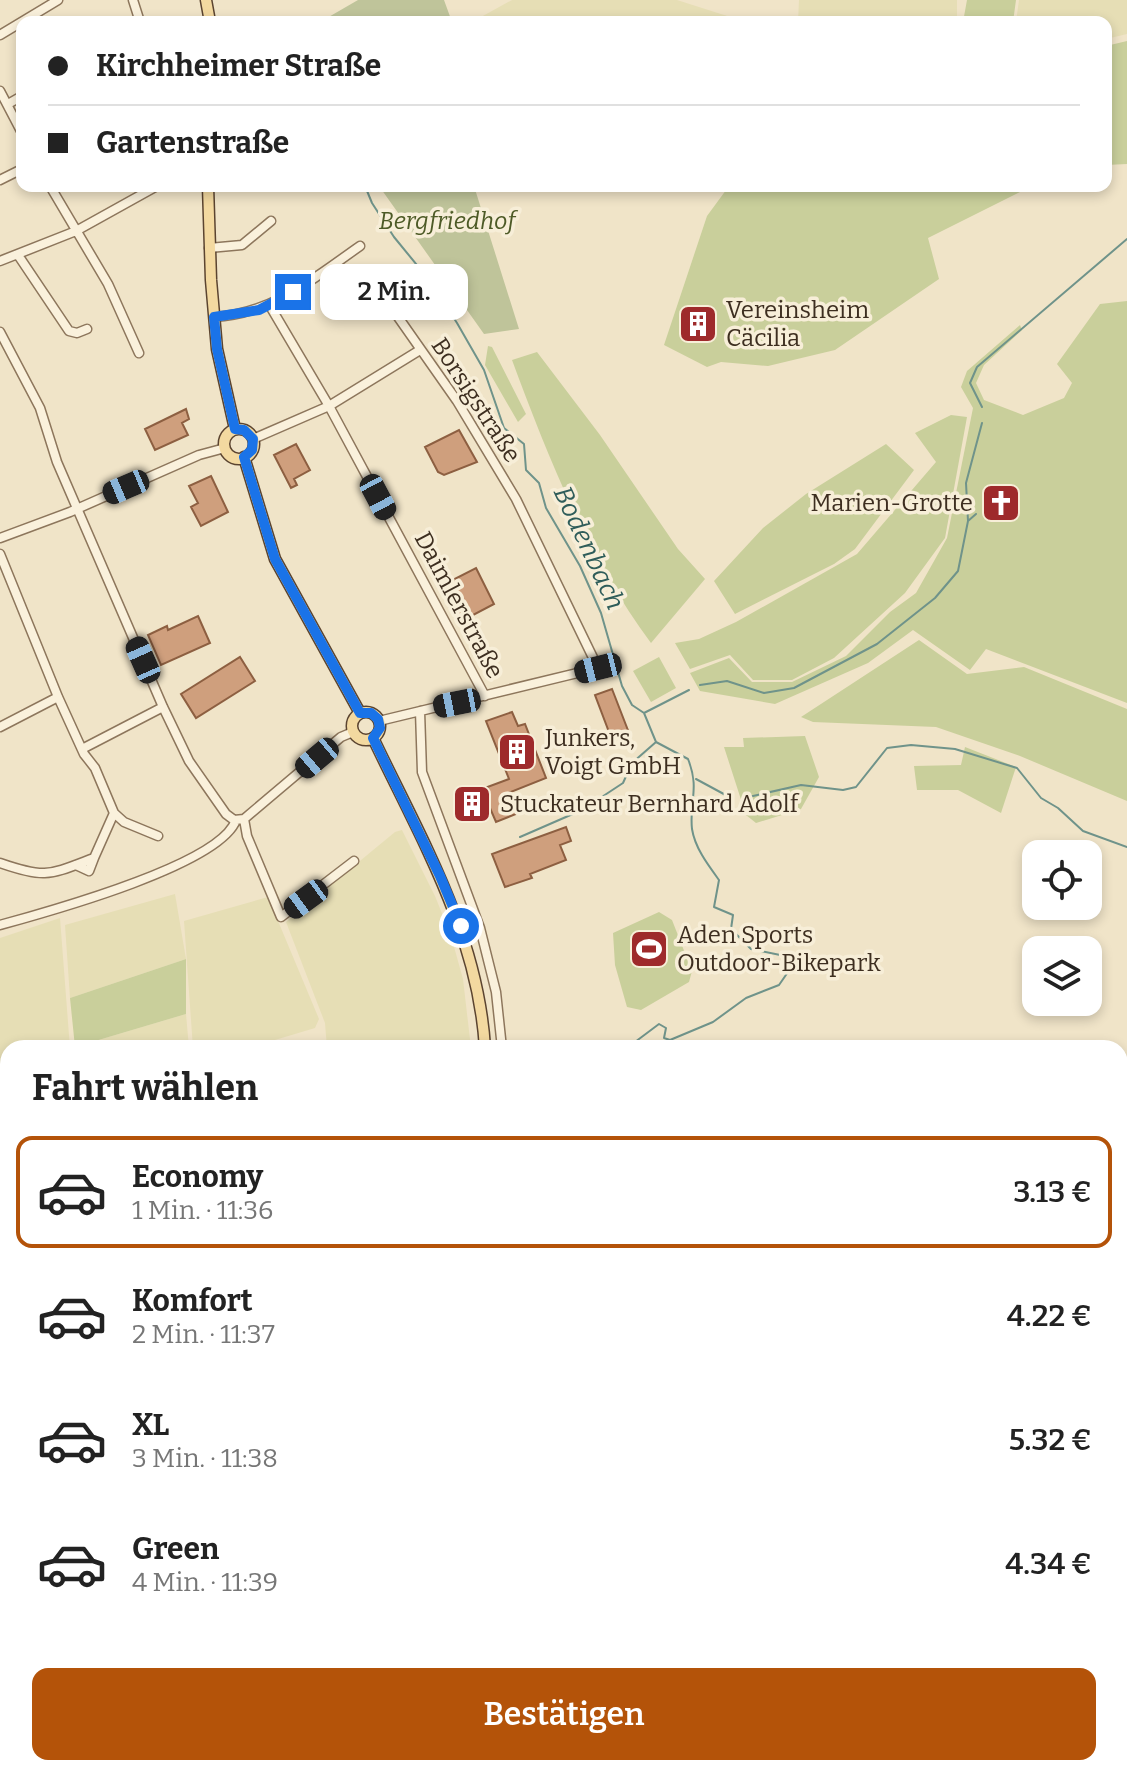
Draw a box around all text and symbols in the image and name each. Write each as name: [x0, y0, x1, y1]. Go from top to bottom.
text: Kirchheimer Straße: [96, 48, 381, 84]
text: Gartenstraße: [96, 125, 289, 161]
park label: Bergfriedhof: [379, 207, 518, 235]
callout: 2 Min.: [321, 264, 469, 320]
route end: [275, 274, 311, 310]
text: 2 Min.: [357, 276, 431, 307]
place label: Vereinsheim Cäcilia: [726, 296, 869, 352]
building icon: Vereinsheim Cäcilia: [677, 303, 719, 345]
street label: Borsigstraße: [425, 333, 527, 467]
car: [99, 467, 153, 507]
car: [356, 470, 400, 524]
water label: Bodenbach: [547, 481, 631, 615]
church icon: Marien-Grotte: [980, 482, 1022, 524]
place label: Marien-Grotte: [810, 489, 973, 517]
street label: Daimlerstraße: [409, 527, 509, 683]
car: [122, 633, 164, 687]
car: [572, 651, 624, 685]
car: [431, 687, 483, 719]
place label: Junkers, Voigt GmbH: [544, 724, 681, 780]
building icon: Junkers, Voigt GmbH: [496, 731, 538, 773]
car: [291, 733, 343, 783]
building icon: Stuckateur Bernhard Adolf: [451, 783, 493, 825]
place label: Stuckateur Bernhard Adolf: [500, 790, 800, 818]
map controls: [1022, 840, 1102, 1016]
button: locate: [1022, 840, 1102, 920]
car: [280, 875, 332, 923]
route start: [443, 908, 479, 944]
place label: Aden Sports Outdoor-Bikepark: [677, 921, 881, 977]
sports icon: Aden Sports Outdoor-Bikepark: [628, 928, 670, 970]
button: layers: [1022, 936, 1102, 1016]
text: Fahrt wählen: [32, 1066, 258, 1110]
icon: car: [36, 1156, 108, 1228]
text: Economy: [132, 1159, 263, 1195]
text: 3.13 €: [1013, 1174, 1092, 1210]
text: 1 Min. · 11:36: [132, 1195, 273, 1226]
icon: car: [36, 1280, 108, 1352]
text: Komfort: [132, 1283, 253, 1319]
text: 4.22 €: [1007, 1298, 1092, 1334]
text: 2 Min. · 11:37: [132, 1319, 275, 1350]
icon: car: [36, 1404, 108, 1476]
text: XL: [132, 1407, 169, 1443]
text: 5.32 €: [1009, 1422, 1092, 1458]
text: 3 Min. · 11:38: [132, 1443, 278, 1474]
icon: car: [36, 1528, 108, 1600]
text: Green: [132, 1531, 219, 1567]
text: 4.34 €: [1005, 1546, 1092, 1582]
text: 4 Min. · 11:39: [132, 1567, 278, 1598]
button: Bestätigen: [32, 1668, 1096, 1760]

